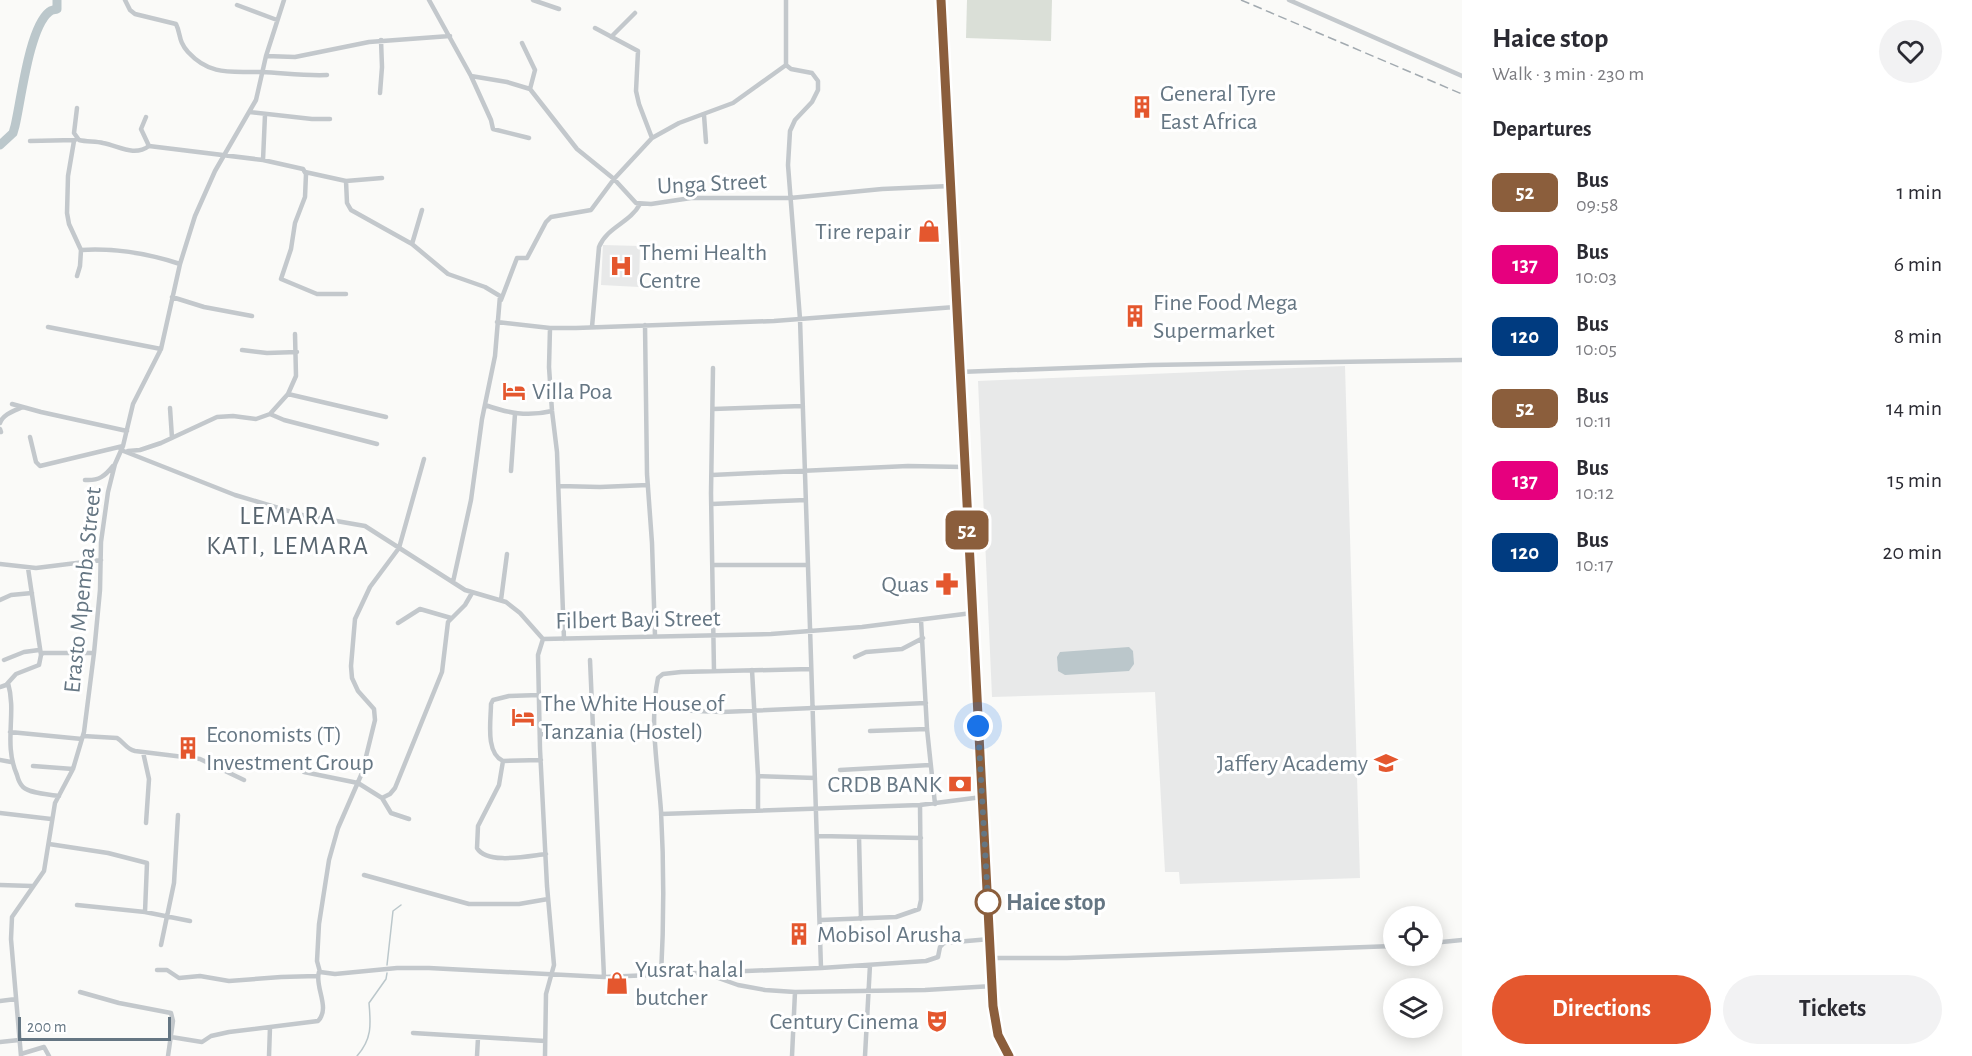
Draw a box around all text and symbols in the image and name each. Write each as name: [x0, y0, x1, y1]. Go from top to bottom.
button: heart: [1879, 20, 1942, 83]
text: Haice stop: [1492, 25, 1608, 53]
text: Walk · 3 min · 230 m: [1492, 64, 1644, 84]
place label: General Tyre East Africa: [1160, 82, 1276, 134]
building icon: General Tyre East Africa: [1129, 94, 1155, 120]
text: Departures: [1492, 118, 1592, 140]
street label: Unga Street: [657, 169, 768, 199]
text: Bus: [1576, 169, 1609, 191]
text: 1 min: [1897, 181, 1942, 203]
text: 52: [1516, 182, 1534, 203]
text: 09:58: [1576, 195, 1618, 215]
shop icon: Tire repair: [916, 218, 942, 244]
place label: Tire repair: [815, 220, 911, 244]
place label: Themi Health Centre: [639, 241, 767, 293]
text: Bus: [1576, 241, 1609, 263]
hospital icon: Themi Health Centre: [608, 253, 634, 279]
text: 6 min: [1894, 253, 1942, 275]
text: 137: [1512, 254, 1538, 275]
text: 10:03: [1576, 267, 1617, 287]
place label: Fine Food Mega Supermarket: [1153, 291, 1298, 343]
building icon: Fine Food Mega Supermarket: [1122, 303, 1148, 329]
text: Bus: [1576, 313, 1609, 335]
text: 8 min: [1894, 325, 1942, 347]
text: 120: [1511, 326, 1539, 347]
text: 10:05: [1576, 339, 1617, 359]
hotel icon: Villa Poa: [501, 378, 527, 404]
place label: Villa Poa: [532, 380, 613, 404]
text: Bus: [1576, 385, 1609, 407]
text: 14 min: [1886, 397, 1942, 419]
text: 52: [1516, 398, 1534, 419]
text: 10:11: [1576, 411, 1612, 431]
text: Bus: [1576, 457, 1609, 479]
text: 15 min: [1887, 469, 1942, 491]
text: 137: [1512, 470, 1538, 491]
text: 10:12: [1576, 483, 1614, 503]
street label: Erasto Mpemba Street: [60, 485, 106, 694]
district label: LEMARA KATI, LEMARA: [206, 503, 370, 559]
line badge: 52: [940, 510, 994, 550]
text: 52: [958, 520, 976, 541]
text: Bus: [1576, 529, 1609, 551]
text: 20 min: [1882, 541, 1942, 563]
text: 120: [1511, 542, 1539, 563]
text: 10:17: [1576, 555, 1613, 575]
pharmacy icon: Quas: [934, 571, 960, 597]
place label: Quas: [881, 573, 929, 597]
street label: Filbert Bayi Street: [555, 607, 721, 633]
place label: The White House of Tanzania (Hostel): [541, 692, 726, 744]
hotel icon: The White House of Tanzania (Hostel): [510, 704, 536, 730]
your location: [963, 711, 993, 741]
place label: Economists (T) Investment Group: [206, 723, 374, 775]
building icon: Economists (T) Investment Group: [175, 735, 201, 761]
school or university icon: Jaffery Academy: [1373, 750, 1399, 776]
place label: Jaffery Academy: [1217, 752, 1368, 776]
bank icon: CRDB BANK: [947, 771, 973, 797]
place label: CRDB BANK: [828, 773, 943, 797]
marker: Haice stop: [975, 889, 1001, 915]
place label: Haice stop: [1006, 891, 1106, 915]
map controls: [1383, 906, 1443, 1038]
button: locate: [1383, 906, 1443, 966]
building icon: Mobisol Arusha: [786, 921, 812, 947]
place label: Mobisol Arusha: [817, 923, 962, 947]
place label: Yusrat halal butcher: [635, 958, 744, 1010]
shop icon: Yusrat halal butcher: [604, 970, 630, 996]
button: Directions: [1492, 975, 1711, 1044]
button: Tickets: [1723, 975, 1942, 1044]
button: layers: [1383, 978, 1443, 1038]
theatre icon: Century Cinema: [924, 1008, 950, 1034]
place label: Century Cinema: [770, 1010, 919, 1034]
scale bar: [18, 1014, 171, 1042]
text: 200 m: [27, 1019, 67, 1035]

